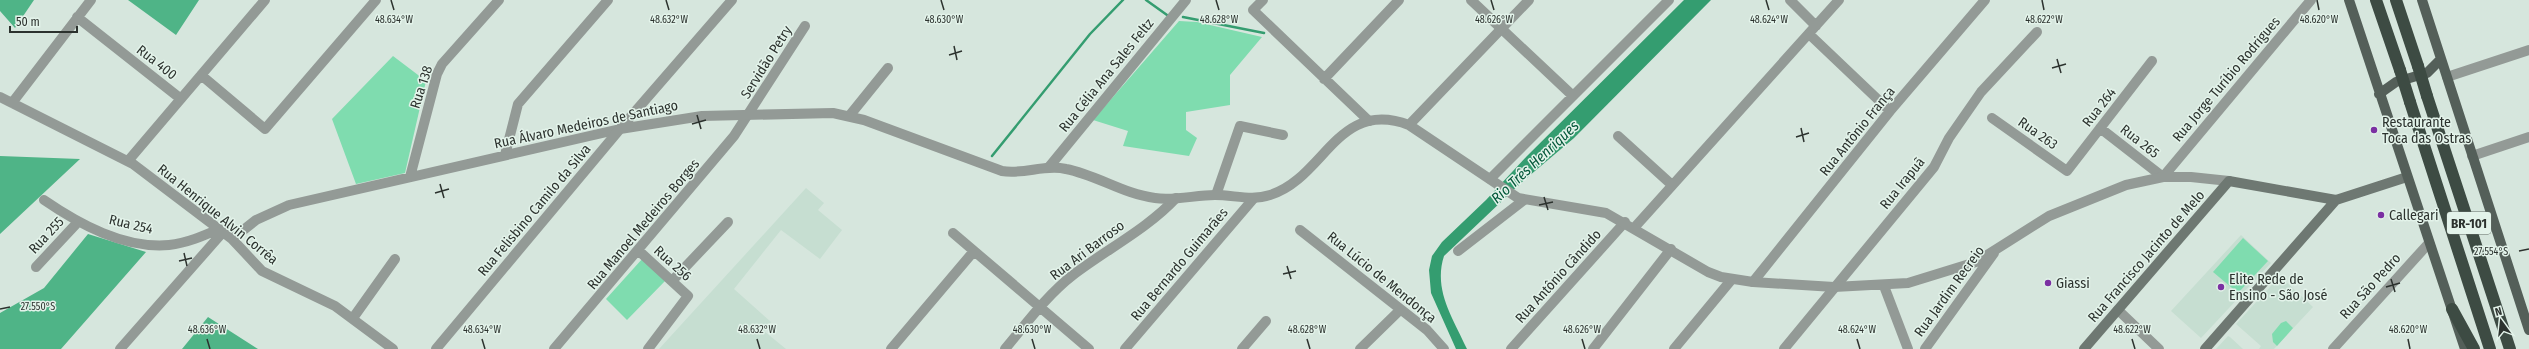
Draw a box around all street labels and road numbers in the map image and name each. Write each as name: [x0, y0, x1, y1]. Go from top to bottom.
street label: Rua Jorge Turíbio Rodrigues: [2169, 13, 2284, 145]
street label: Rua Célia Ana Sales Feltz: [1055, 15, 1158, 135]
street label: Servidão Petry: [737, 22, 796, 102]
street label: Rua 400: [133, 41, 180, 83]
street label: Rua 138: [407, 64, 436, 111]
street label: Rua Antônio França: [1816, 83, 1899, 179]
street label: Rua 264: [2079, 84, 2120, 130]
street label: Rua Álvaro Medeiros de Santiago: [492, 96, 680, 152]
street label: Rua 263: [2015, 114, 2061, 153]
street label: Rua 265: [2117, 121, 2162, 162]
street label: Rua Felisbino Camilo da Silva: [474, 141, 595, 280]
street label: Rua Irapuã: [1876, 154, 1928, 213]
street label: Rua Manoel Medeiros Borges: [584, 155, 703, 293]
street label: Rua Henrique Alvin Corrêa: [154, 161, 281, 268]
street label: Rua Francisco Jacinto de Melo: [2084, 187, 2208, 326]
street label: Rua Bernardo Guimarães: [1127, 204, 1232, 324]
street label: Rua 254: [107, 211, 155, 238]
road number: BR-101: [2447, 212, 2491, 234]
street label: Rua 255: [25, 213, 68, 257]
street label: Rua Ari Barroso: [1047, 217, 1128, 284]
street label: Rua Antônio Cândido: [1512, 226, 1605, 327]
street label: Rua Lúcio de Mendonça: [1324, 228, 1440, 327]
street label: Rua 256: [650, 242, 695, 285]
street label: Rua Jardim Recreio: [1911, 243, 1988, 340]
street label: Rua São Pedro: [2336, 250, 2404, 323]

